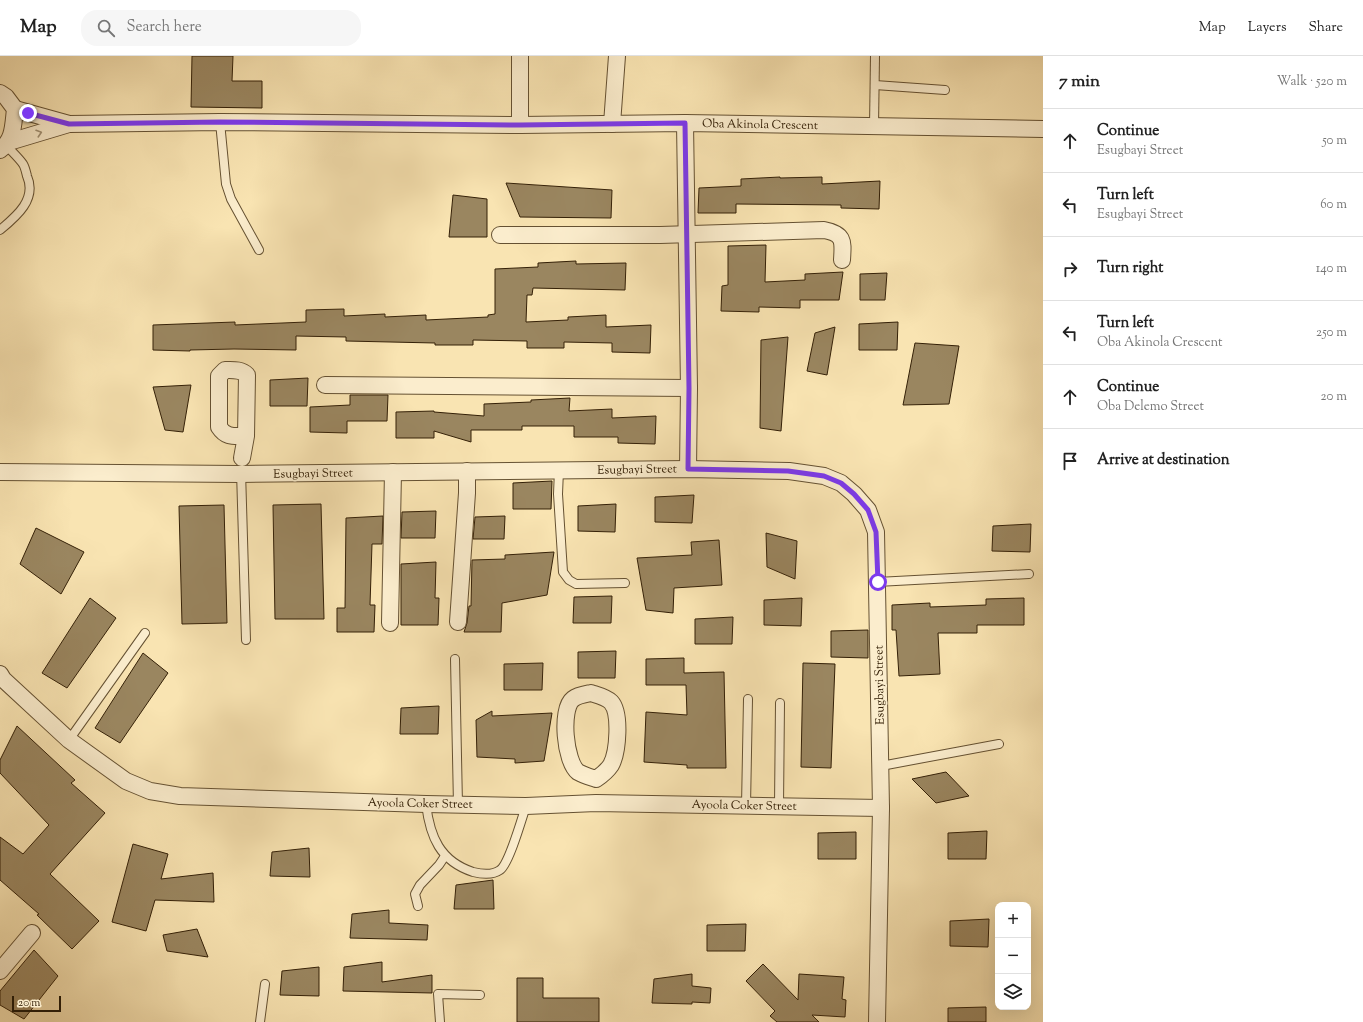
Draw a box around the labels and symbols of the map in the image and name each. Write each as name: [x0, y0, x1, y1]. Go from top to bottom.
route end: [19, 104, 37, 122]
street label: Oba Akinola Crescent: [702, 115, 818, 135]
one-way arrow: [36, 129, 43, 138]
street label: Esugbayi Street: [597, 460, 677, 480]
street label: Esugbayi Street: [273, 464, 353, 484]
route start: [869, 573, 887, 591]
street label: Esugbayi Street: [870, 645, 890, 725]
street label: Ayoola Coker Street: [367, 794, 473, 814]
street label: Ayoola Coker Street: [691, 796, 797, 816]
scale bar: [12, 994, 61, 1013]

